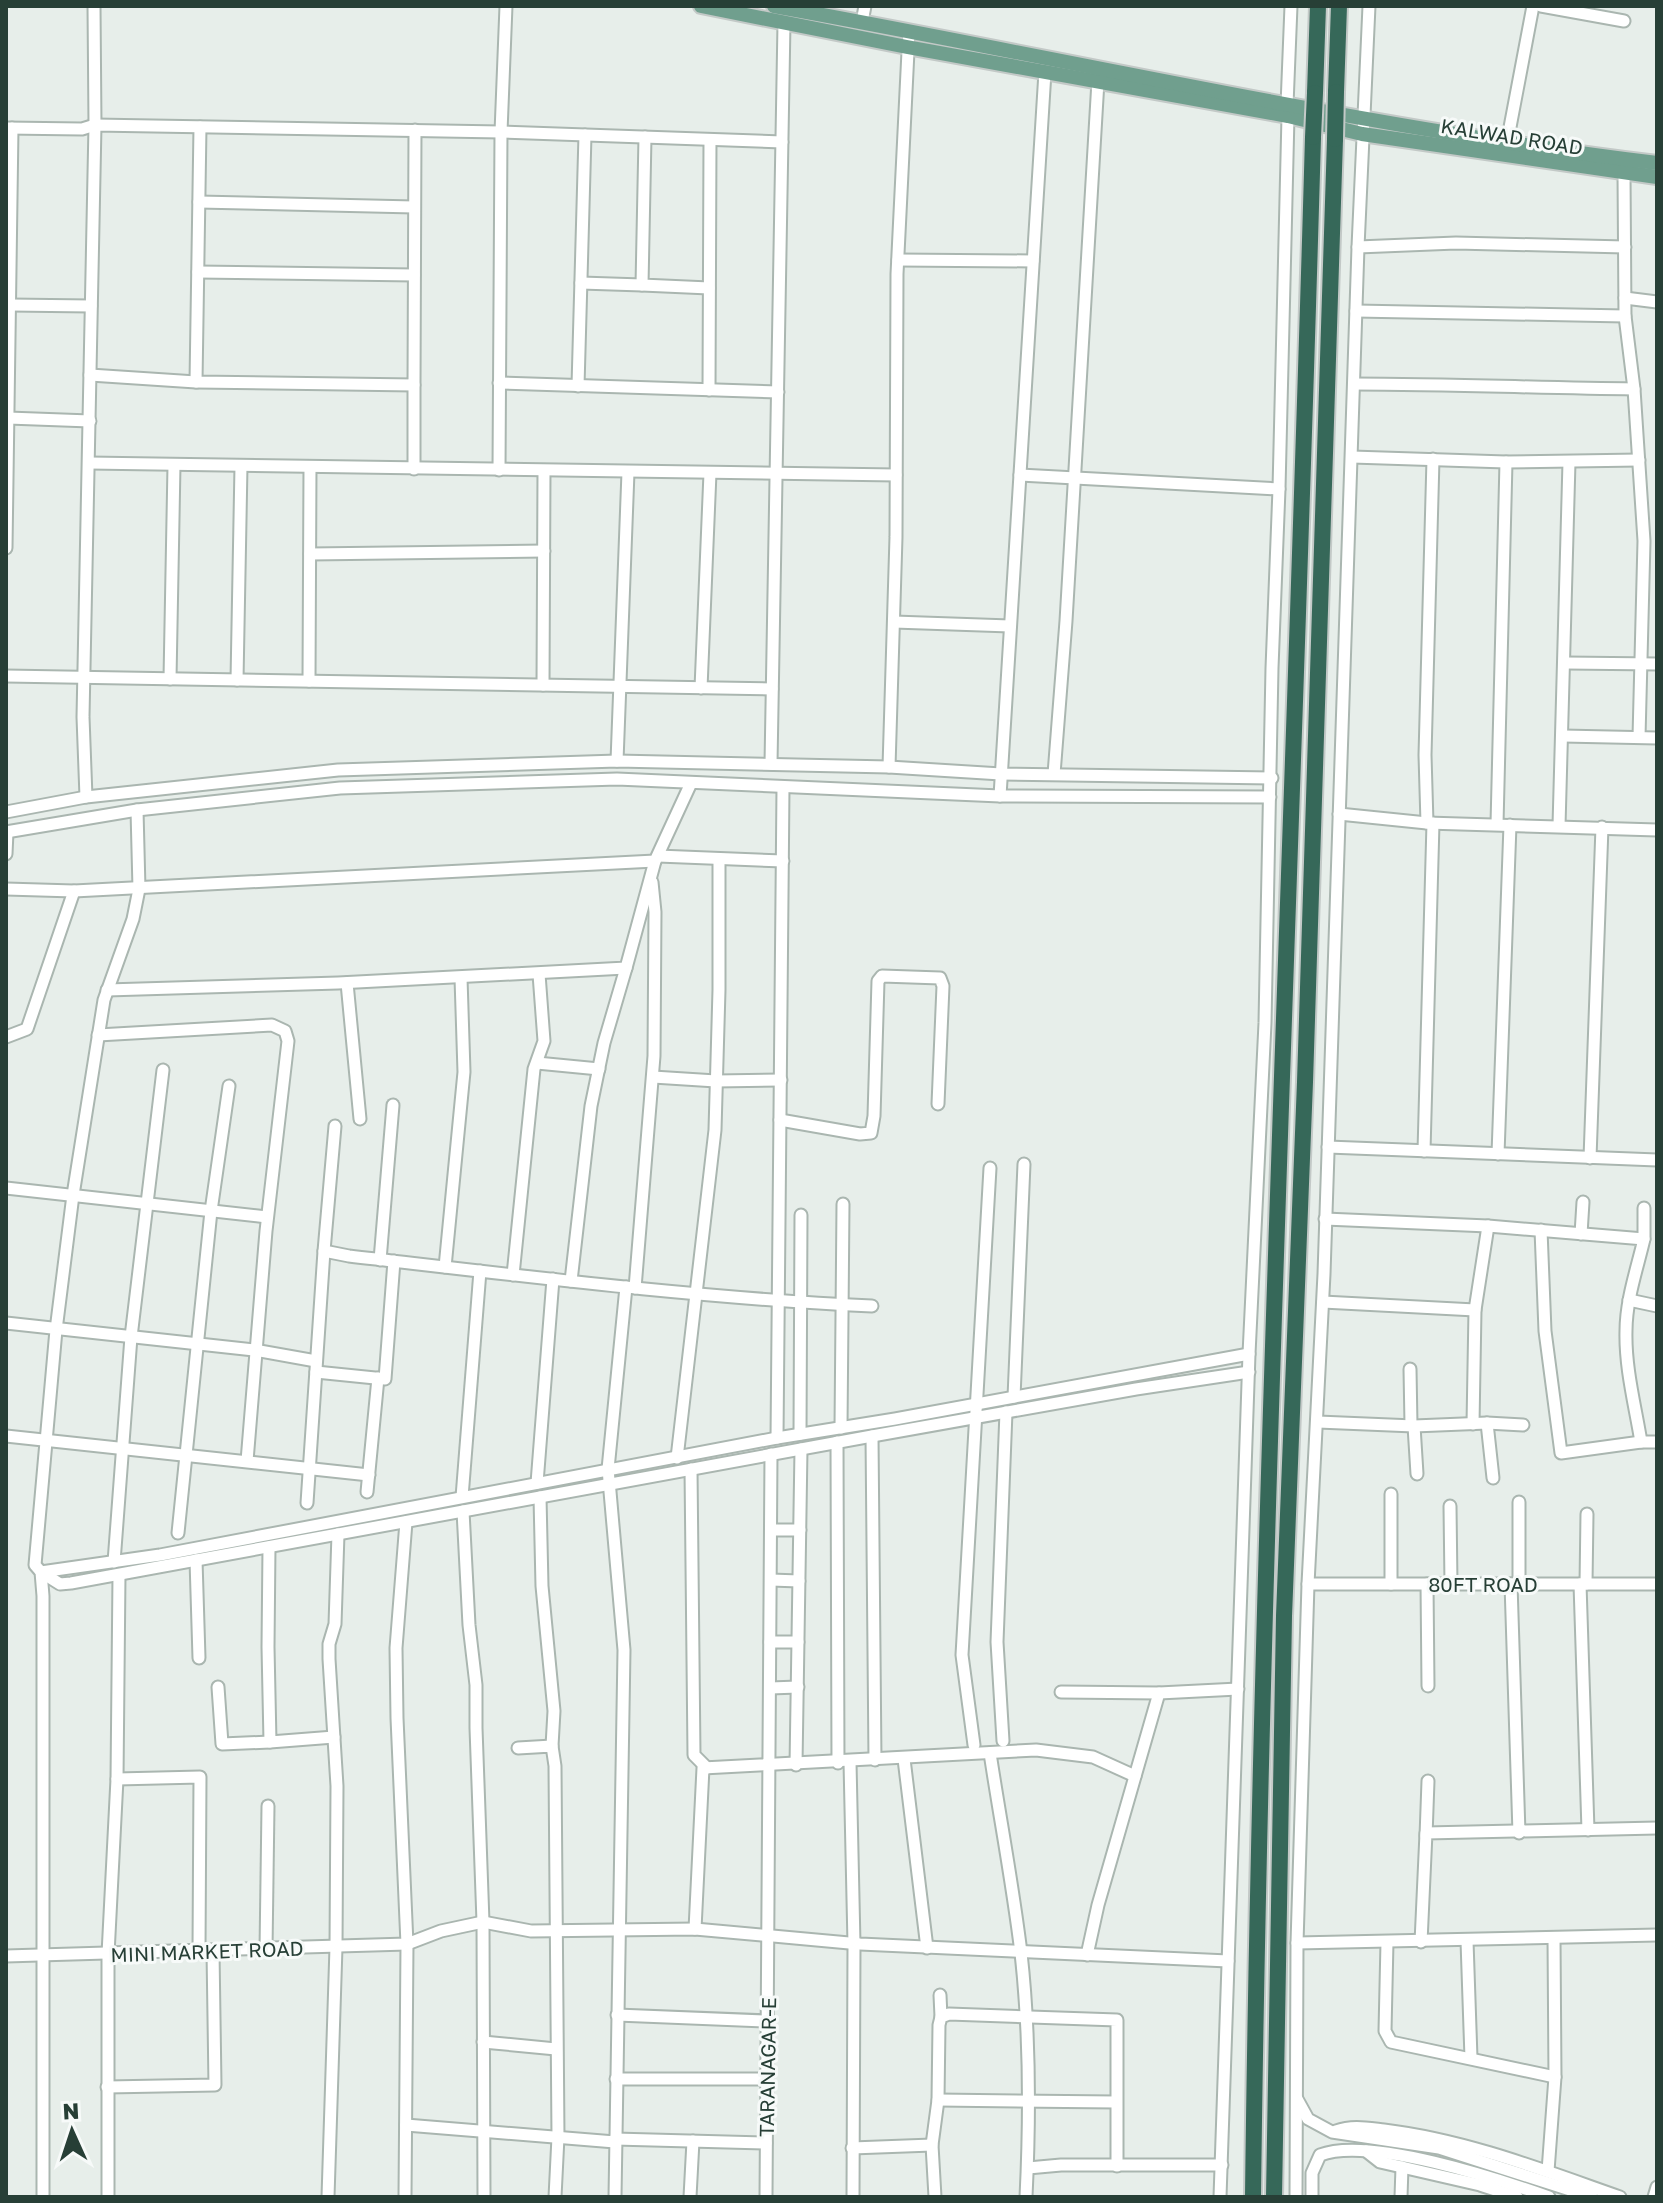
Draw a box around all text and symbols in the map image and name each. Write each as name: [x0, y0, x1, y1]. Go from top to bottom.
street label: KALWAD ROAD: [1439, 113, 1585, 159]
street label: 80FT ROAD: [1428, 1572, 1538, 1596]
street label: MINI MARKET ROAD: [110, 1936, 304, 1966]
street label: TARANAGAR-E: [754, 1997, 780, 2137]
north arrow: [32, 2091, 112, 2171]
text: N: [62, 2097, 80, 2124]

